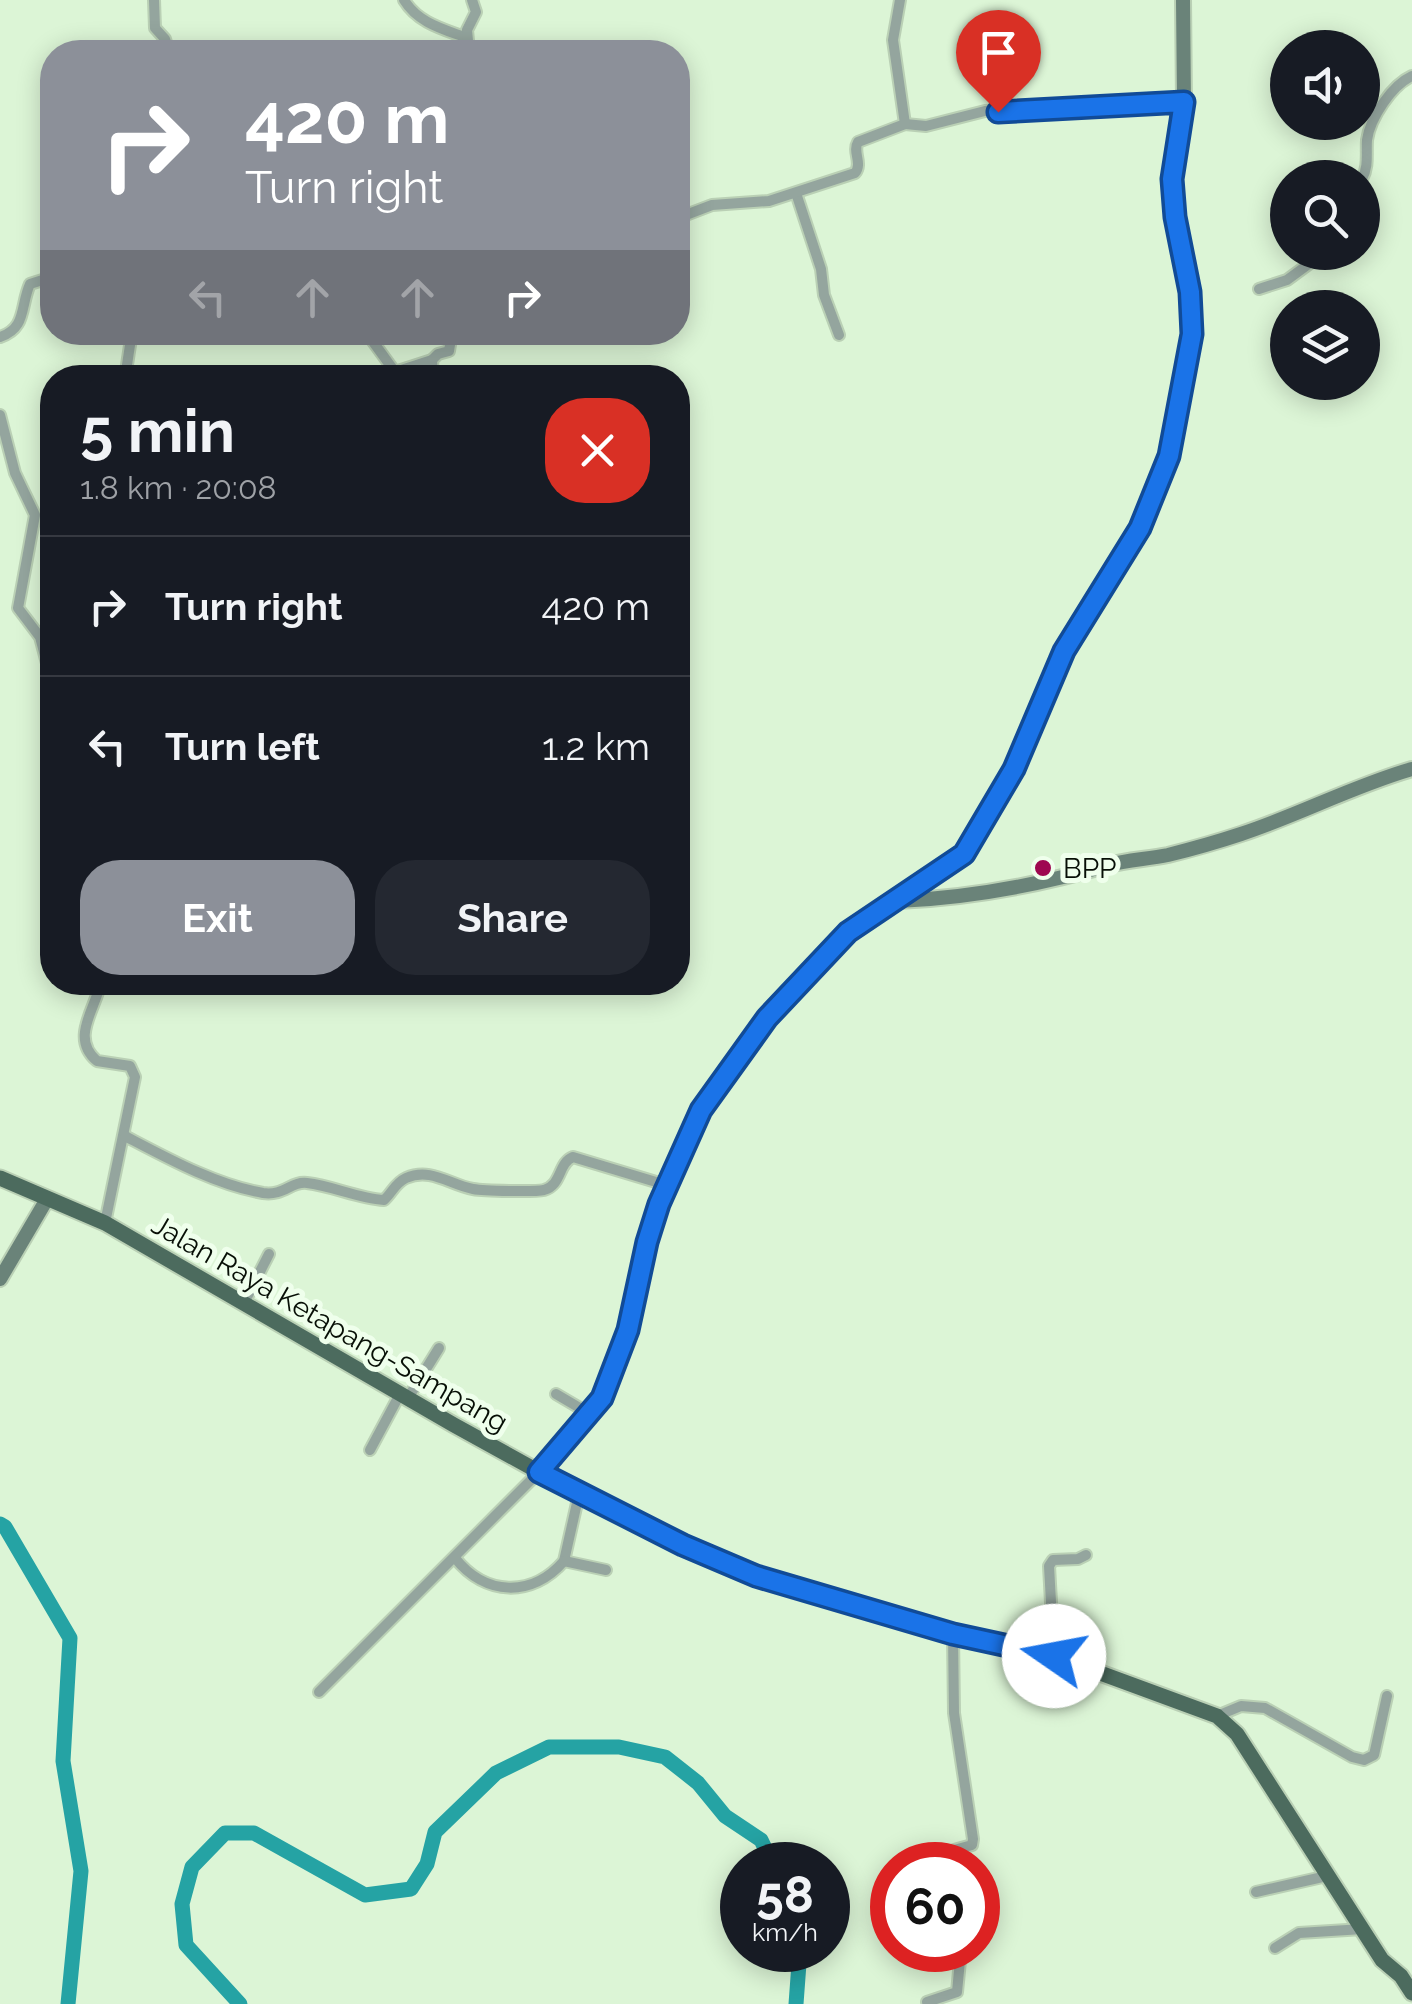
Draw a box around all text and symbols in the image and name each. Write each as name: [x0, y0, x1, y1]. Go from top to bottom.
pin: [956, 10, 1041, 113]
icon: arrive: [971, 25, 1026, 80]
map controls: [1270, 30, 1380, 400]
button: sound: [1270, 30, 1380, 140]
text: 420 m: [245, 77, 449, 159]
icon: right: [80, 80, 210, 210]
button: search: [1270, 160, 1380, 270]
text: Turn right: [245, 161, 443, 214]
icon: left: [180, 270, 235, 325]
icon: ahead: [285, 270, 340, 325]
icon: ahead: [390, 270, 445, 325]
icon: right: [495, 270, 550, 325]
button: layers: [1270, 290, 1380, 400]
text: 5 min: [80, 396, 235, 466]
button: close: [545, 398, 650, 503]
text: 1.8 km · 20:08: [80, 469, 276, 506]
icon: right: [80, 579, 135, 634]
text: Turn right: [165, 584, 342, 629]
text: 420 m: [542, 584, 650, 629]
icon: left: [80, 719, 135, 774]
text: Turn left: [165, 724, 320, 769]
text: 1.2 km: [542, 724, 650, 769]
place label: BPP: [1063, 852, 1116, 885]
marker: BPP: [1032, 857, 1054, 879]
button: Exit: [80, 860, 355, 975]
button: Share: [375, 860, 650, 975]
street label: Jalan Raya Ketapang-Sampang: [146, 1208, 513, 1439]
position arrow: [1002, 1604, 1106, 1708]
speed limit sign: 60: [870, 1842, 1000, 1972]
text: 58: [756, 1865, 814, 1924]
text: km/h: [752, 1917, 818, 1947]

